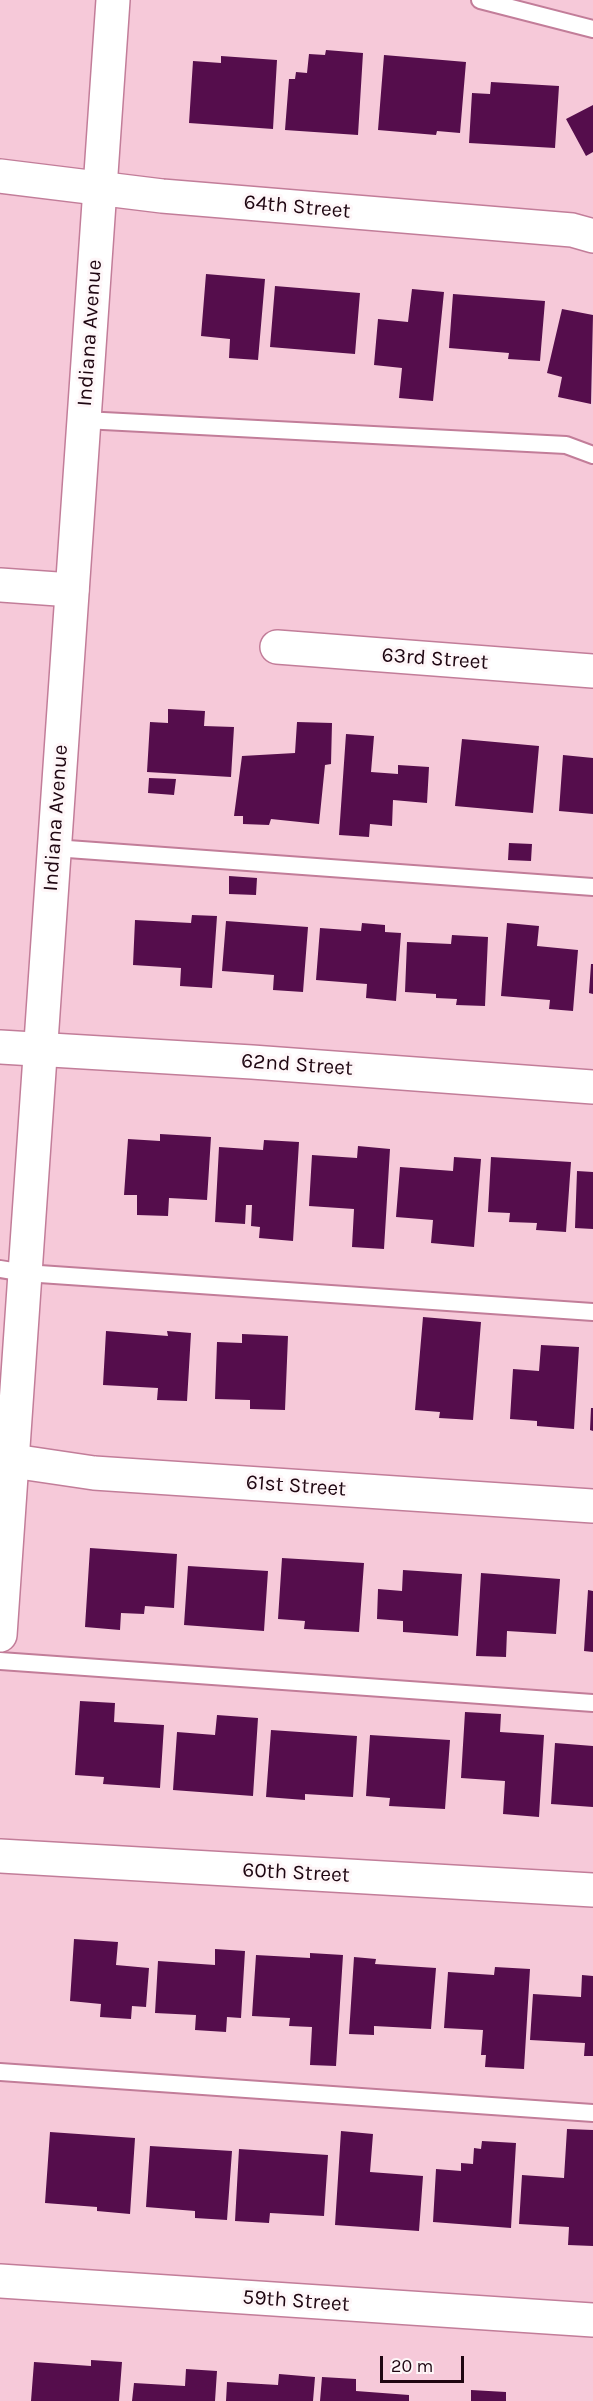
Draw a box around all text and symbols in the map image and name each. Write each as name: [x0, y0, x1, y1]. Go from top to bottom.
street label: 64th Street: [243, 190, 351, 224]
street label: Indiana Avenue: [72, 259, 108, 407]
street label: 63rd Street: [381, 643, 489, 675]
street label: Indiana Avenue: [38, 744, 74, 892]
street label: 62nd Street: [240, 1049, 354, 1081]
street label: 61st Street: [245, 1470, 347, 1502]
street label: 60th Street: [242, 1858, 350, 1888]
street label: 59th Street: [242, 2285, 350, 2317]
scale bar: [383, 2344, 467, 2382]
text: 20 m: [391, 2355, 433, 2377]

